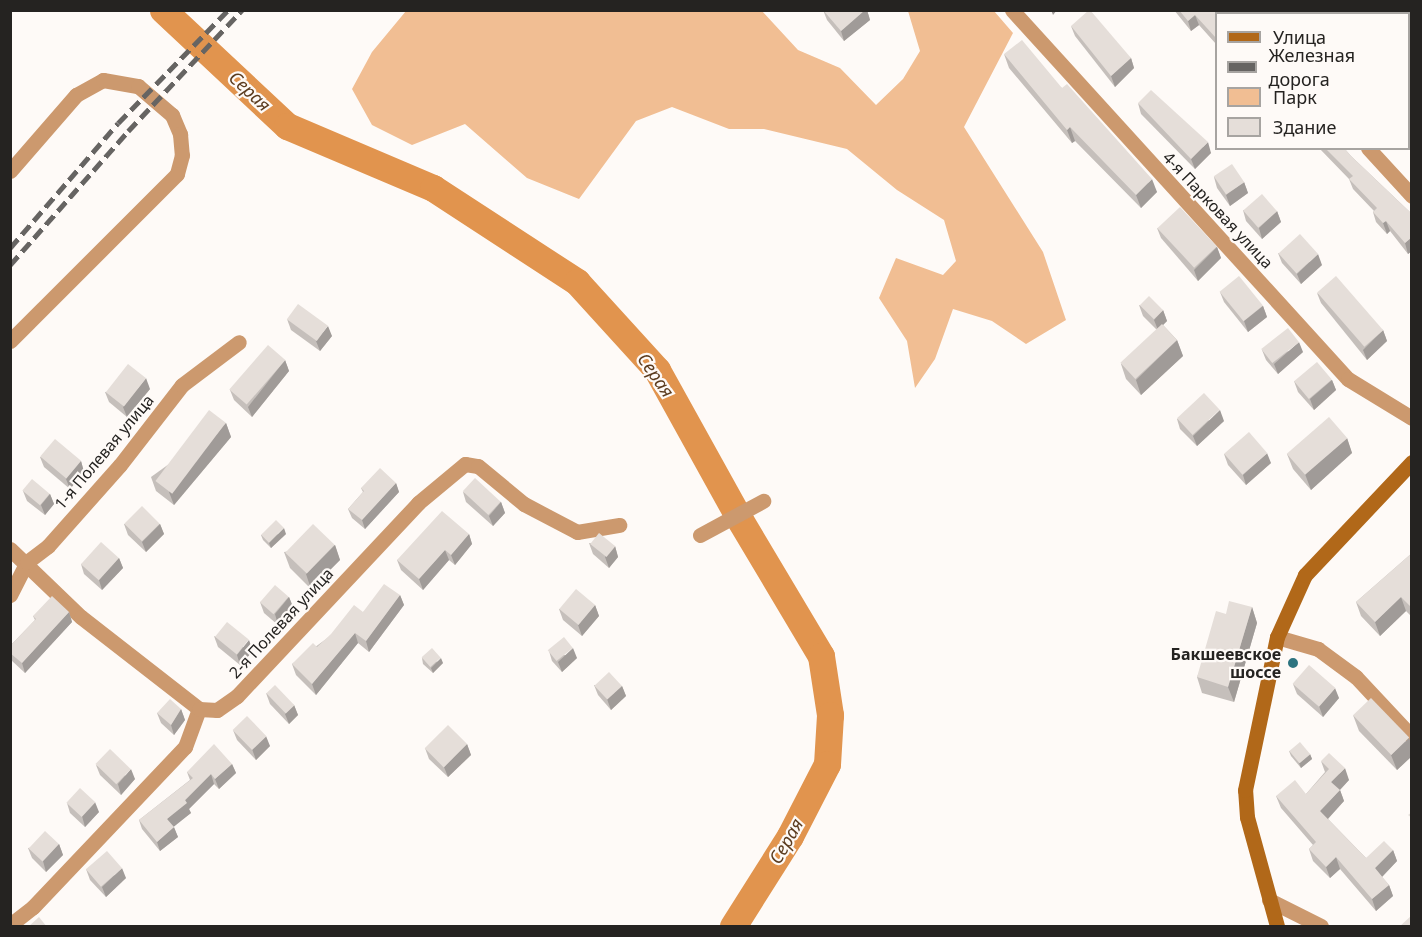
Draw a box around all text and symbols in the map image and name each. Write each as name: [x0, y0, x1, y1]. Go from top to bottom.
legend: [1215, 12, 1410, 150]
text: Улица: [1273, 25, 1326, 49]
text: Железная дорога: [1269, 43, 1355, 91]
water label: Серая: [225, 66, 275, 116]
text: Парк: [1273, 85, 1317, 109]
text: Здание: [1273, 115, 1336, 139]
street label: 4-я Парковая улица: [1159, 148, 1277, 272]
water label: Серая: [633, 349, 679, 401]
street label: 1-я Полевая улица: [50, 391, 158, 513]
street label: 2-я Полевая улица: [225, 564, 337, 682]
place label: Бакшеевское шоссе: [1171, 644, 1281, 682]
marker: Бакшеевское шоссе: [1286, 656, 1300, 670]
water label: Серая: [764, 814, 808, 868]

